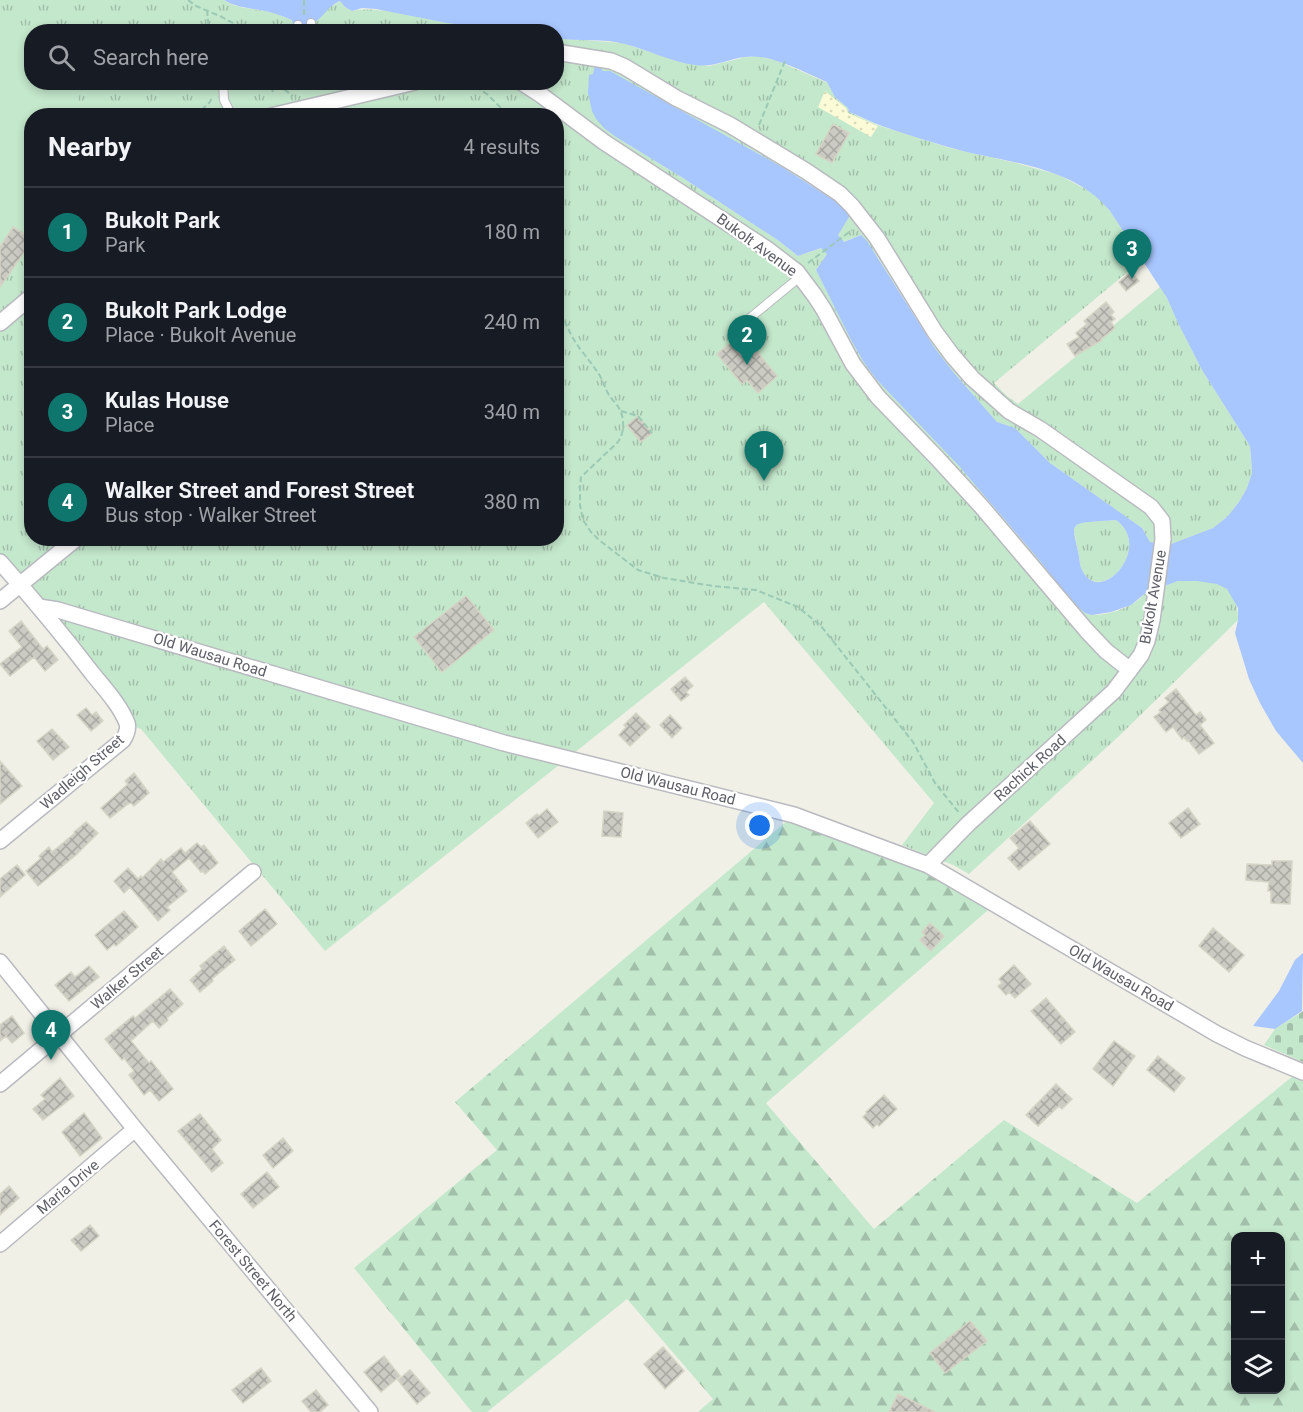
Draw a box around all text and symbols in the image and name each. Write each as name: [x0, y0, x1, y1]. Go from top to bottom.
search box: [24, 24, 564, 90]
icon: search: [45, 41, 78, 74]
text: Search here: [93, 45, 209, 70]
text: Nearby: [48, 132, 131, 162]
text: 4 results: [464, 135, 540, 159]
text: Bukolt Park: [105, 208, 220, 233]
street label: Bukolt Avenue: [713, 210, 801, 280]
text: 1: [62, 220, 73, 244]
text: 180 m: [484, 220, 540, 244]
pin: 3: [1112, 230, 1152, 279]
text: Park: [105, 233, 145, 257]
text: Bukolt Park Lodge: [105, 298, 287, 323]
text: 2: [62, 310, 73, 334]
text: 240 m: [484, 310, 540, 334]
pin: 2: [728, 316, 766, 365]
text: Place · Bukolt Avenue: [105, 323, 296, 347]
text: Kulas House: [105, 388, 229, 413]
text: 3: [62, 400, 73, 424]
text: 340 m: [484, 400, 540, 424]
text: Place: [105, 413, 154, 437]
pin: 1: [744, 432, 783, 481]
text: Walker Street and Forest Street: [105, 478, 414, 503]
text: 4: [62, 490, 73, 514]
text: 380 m: [484, 490, 540, 514]
text: Bus stop · Walker Street: [105, 503, 316, 527]
street label: Bukolt Avenue: [1136, 549, 1170, 645]
street label: Old Wausau Road: [151, 629, 269, 681]
street label: Wadleigh Street: [37, 731, 128, 813]
street label: Rachick Road: [990, 731, 1070, 805]
street label: Old Wausau Road: [619, 763, 737, 809]
your location: [745, 811, 774, 840]
street label: Old Wausau Road: [1065, 941, 1177, 1015]
street label: Walker Street: [87, 943, 167, 1013]
pin: 4: [32, 1010, 70, 1060]
street label: Maria Drive: [33, 1156, 103, 1218]
street label: Forest Street North: [205, 1217, 301, 1325]
map controls: [1231, 1232, 1285, 1394]
button: +: [1231, 1232, 1285, 1286]
button: −: [1231, 1286, 1285, 1340]
button: layers: [1231, 1340, 1285, 1394]

